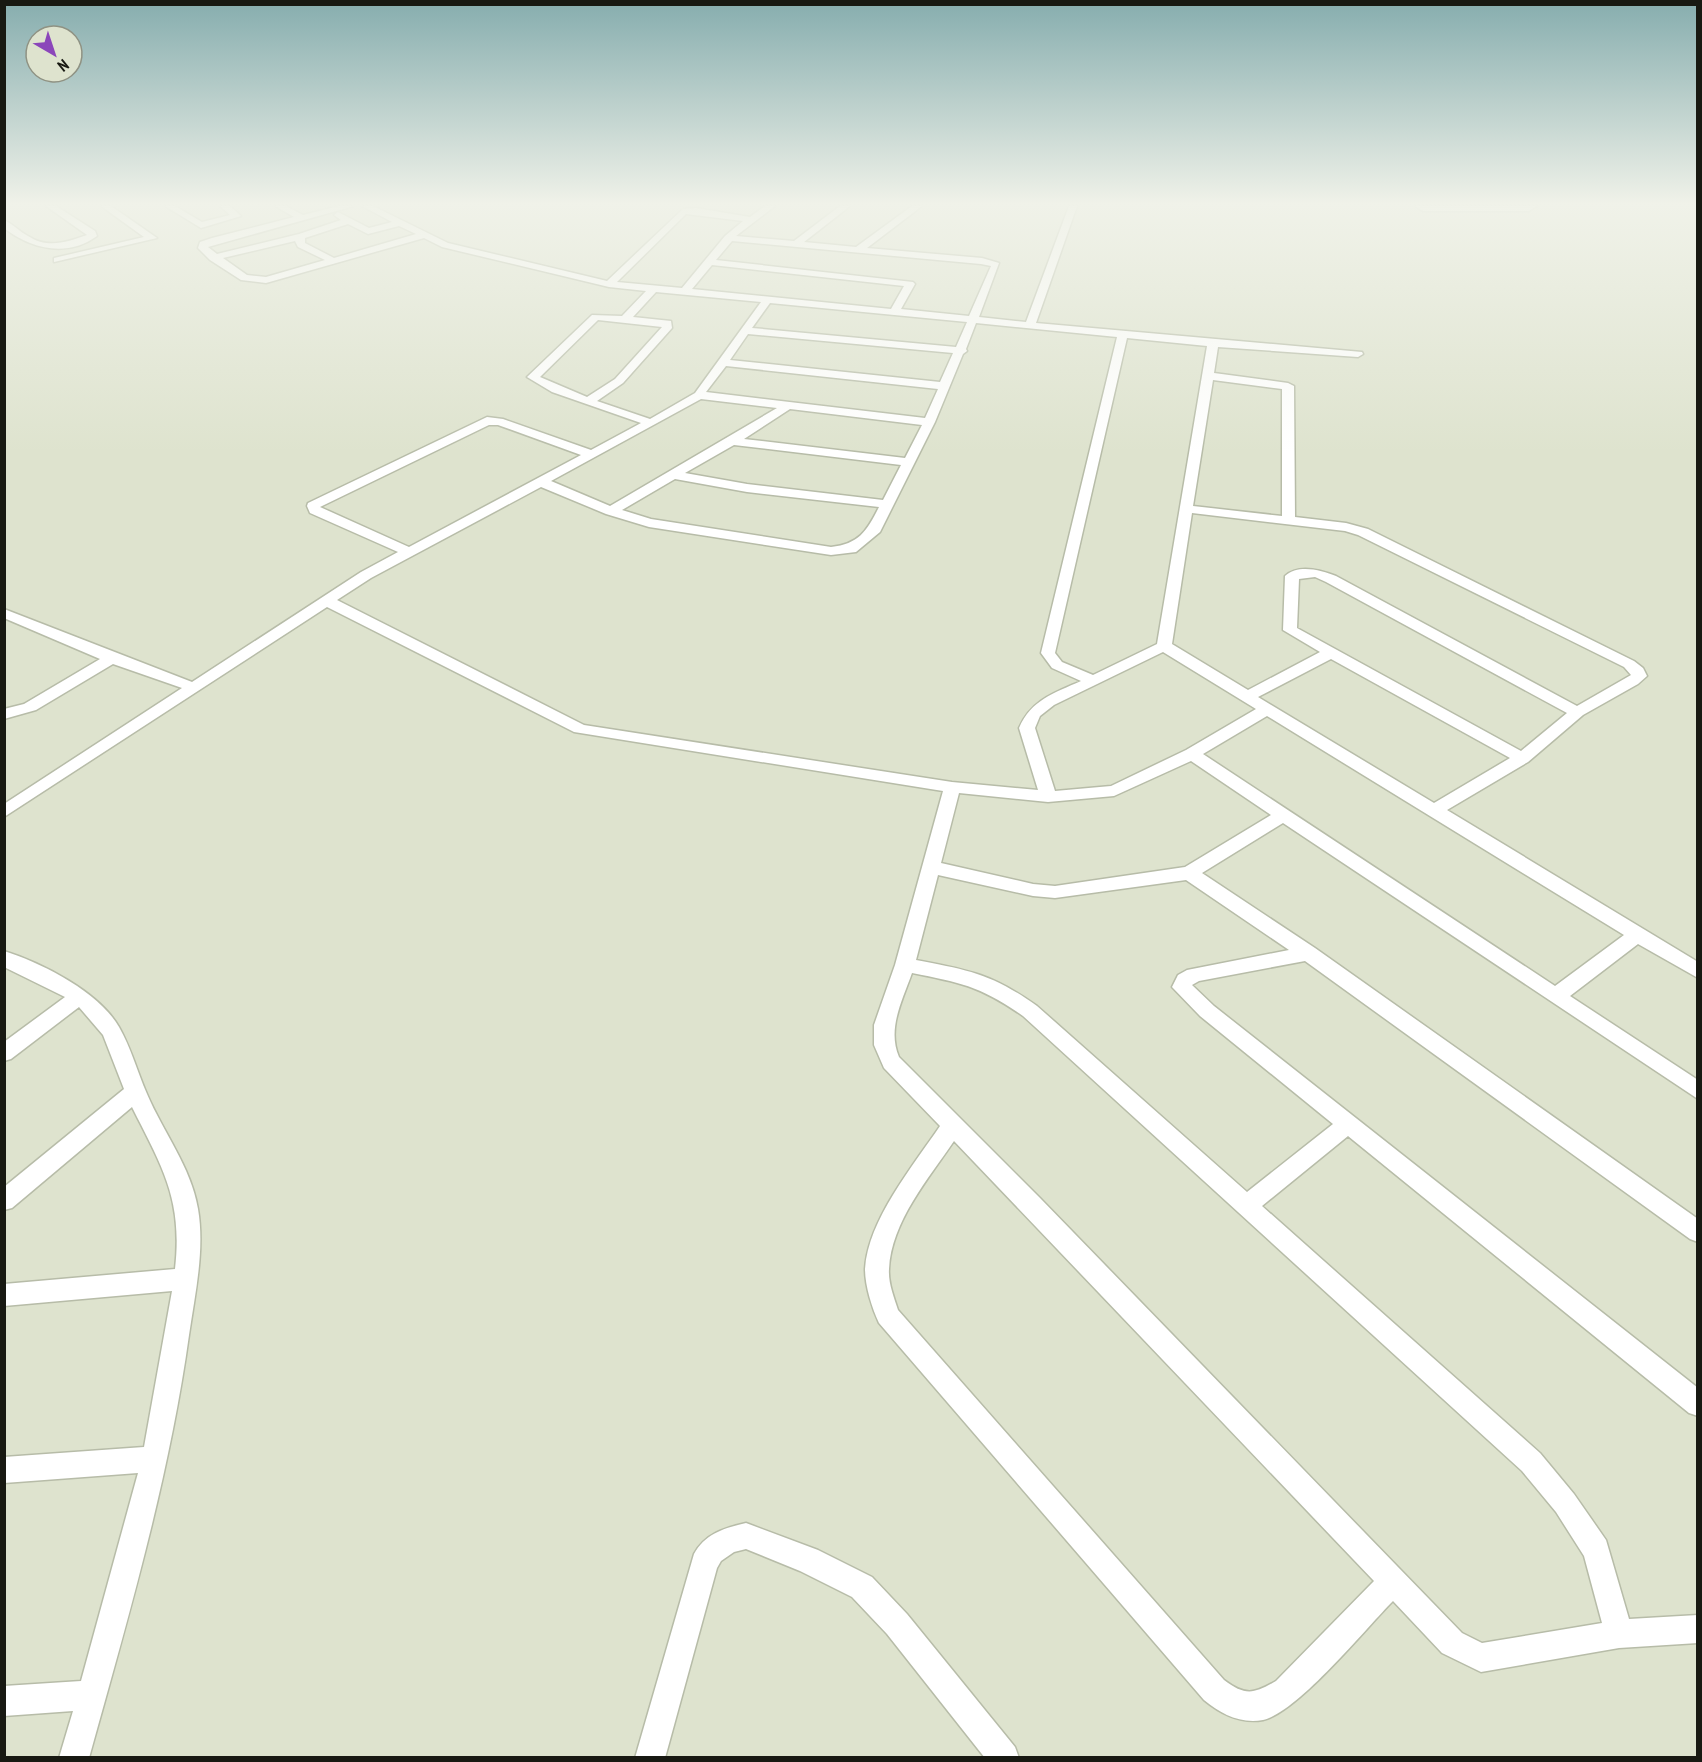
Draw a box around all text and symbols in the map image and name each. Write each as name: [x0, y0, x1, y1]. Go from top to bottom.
north arrow: [24, 24, 84, 84]
text: N: [54, 55, 73, 76]

